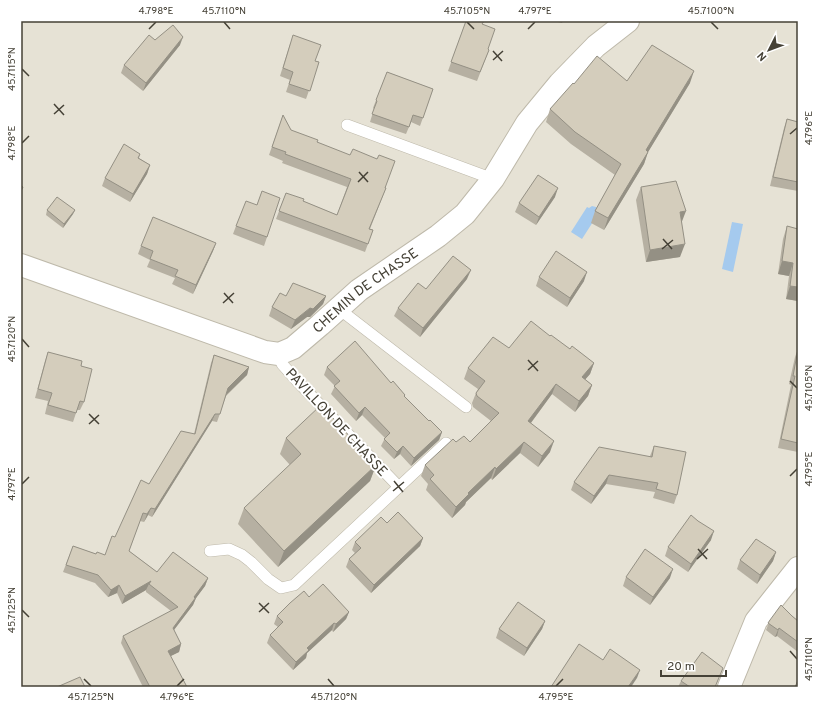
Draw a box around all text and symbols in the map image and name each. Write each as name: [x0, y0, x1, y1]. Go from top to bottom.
text: 4.798°E: [139, 5, 173, 18]
text: 45.7110°N: [202, 5, 246, 18]
text: 45.7105°N: [444, 5, 490, 18]
text: 4.797°E: [518, 5, 552, 18]
text: 45.7100°N: [688, 5, 734, 18]
north arrow: [749, 30, 789, 70]
text: 45.7115°N: [6, 47, 19, 91]
text: N: [754, 48, 770, 64]
text: 4.796°E: [803, 111, 816, 145]
text: 4.798°E: [6, 126, 19, 160]
street label: CHEMIN DE CHASSE: [310, 245, 422, 338]
text: 45.7120°N: [6, 316, 19, 362]
street label: PAVILLON DE CHASSE: [281, 365, 390, 481]
text: 45.7105°N: [803, 365, 816, 411]
text: 4.795°E: [803, 452, 816, 486]
text: 4.797°E: [6, 467, 19, 501]
text: 45.7125°N: [6, 587, 19, 633]
text: 45.7110°N: [803, 637, 816, 681]
scale bar: [661, 652, 726, 678]
text: 20 m: [667, 659, 695, 675]
text: 45.7125°N: [68, 691, 114, 704]
text: 4.796°E: [160, 691, 194, 704]
text: 45.7120°N: [311, 691, 357, 704]
text: 4.795°E: [539, 691, 573, 704]

